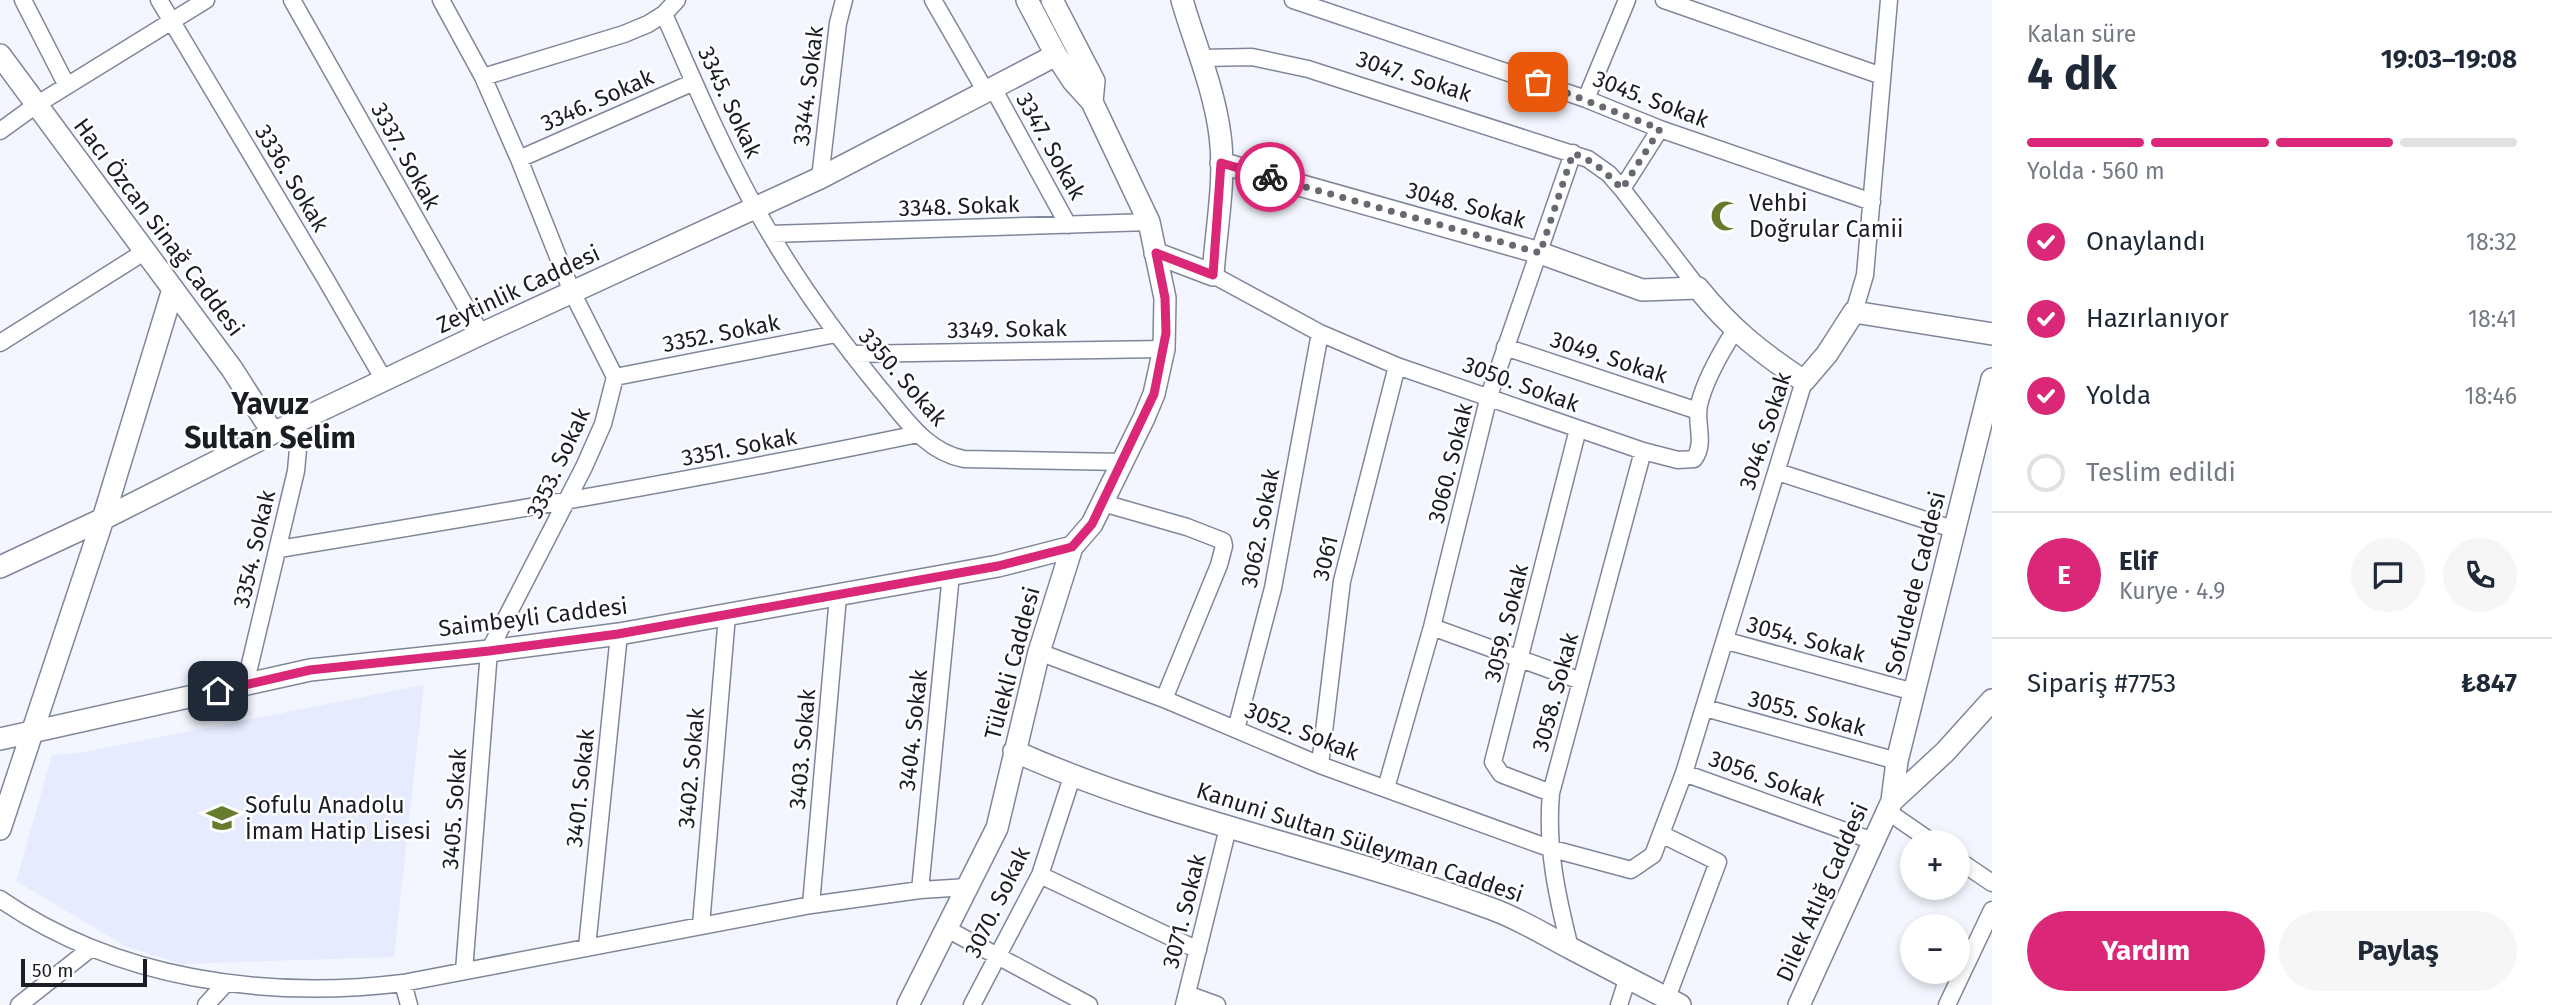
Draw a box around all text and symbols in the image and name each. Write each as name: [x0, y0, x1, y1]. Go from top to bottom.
text: Kalan süre: [2027, 20, 2136, 48]
street label: 3344. Sokak: [787, 24, 829, 148]
street label: 3345. Sokak: [692, 42, 768, 162]
street label: 3047. Sokak: [1353, 44, 1475, 108]
text: 19:03–19:08: [2381, 44, 2517, 75]
text: 4 dk: [2027, 46, 2117, 101]
pin: [1508, 52, 1568, 112]
street label: 3346. Sokak: [536, 63, 658, 137]
icon: bag: [1519, 63, 1557, 101]
street label: 3045. Sokak: [1589, 64, 1713, 134]
street label: 3347. Sokak: [1010, 88, 1092, 205]
street label: 3337. Sokak: [365, 98, 447, 215]
street label: Hacı Özcan Sinağ Caddesi: [68, 113, 250, 341]
street label: 3336. Sokak: [249, 119, 335, 237]
courier: [1235, 142, 1305, 212]
text: Yolda · 560 m: [2027, 157, 2165, 185]
icon: bike: [1251, 158, 1289, 196]
street label: 3048. Sokak: [1403, 176, 1529, 234]
place label: Vehbi Doğrular Camii: [1749, 189, 1903, 243]
street label: 3348. Sokak: [898, 190, 1020, 222]
mosque icon: Vehbi Doğrular Camii: [1709, 199, 1743, 233]
icon: check: [2027, 223, 2065, 261]
text: Onaylandı: [2086, 226, 2206, 257]
text: 18:32: [2466, 228, 2517, 256]
street label: Zeytinlik Caddesi: [432, 239, 604, 339]
icon: check: [2027, 300, 2065, 338]
text: Hazırlanıyor: [2086, 303, 2229, 334]
text: 18:41: [2468, 305, 2517, 333]
street label: 3352. Sokak: [660, 308, 782, 358]
street label: 3349. Sokak: [947, 314, 1067, 344]
street label: 3350. Sokak: [853, 322, 953, 432]
street label: 3049. Sokak: [1547, 325, 1671, 389]
street label: 3050. Sokak: [1459, 350, 1583, 418]
street label: 3046. Sokak: [1733, 368, 1797, 493]
icon: check: [2027, 377, 2065, 415]
text: Yolda: [2086, 380, 2151, 411]
text: 18:46: [2464, 382, 2517, 410]
district label: Yavuz Sultan Selim: [184, 386, 356, 456]
street label: 3060. Sokak: [1422, 400, 1478, 526]
street label: 3353. Sokak: [520, 403, 596, 523]
street label: 3351. Sokak: [679, 422, 799, 472]
text: Teslim edildi: [2086, 457, 2236, 488]
street label: 3062. Sokak: [1235, 466, 1285, 590]
street label: 3354. Sokak: [227, 487, 281, 611]
street label: Sofudede Caddesi: [1879, 488, 1951, 678]
street label: 3061: [1306, 533, 1344, 583]
button: chat: [2351, 538, 2425, 612]
button: phone: [2443, 538, 2517, 612]
text: Elif: [2119, 546, 2157, 577]
text: E: [2057, 560, 2071, 591]
street label: 3059. Sokak: [1478, 561, 1534, 685]
text: Kurye · 4.9: [2119, 577, 2225, 605]
street label: Tülekli Caddesi: [978, 584, 1046, 742]
street label: Saimbeyli Caddesi: [437, 592, 629, 642]
street label: 3054. Sokak: [1744, 610, 1868, 668]
street label: 3058. Sokak: [1526, 629, 1584, 754]
pin: [188, 661, 248, 721]
street label: 3404. Sokak: [893, 668, 933, 792]
text: Sipariş #7753: [2027, 668, 2176, 699]
text: ₺847: [2461, 668, 2517, 699]
icon: home: [199, 672, 237, 710]
street label: 3055. Sokak: [1745, 684, 1869, 742]
street label: 3403. Sokak: [783, 687, 821, 810]
street label: 3052. Sokak: [1241, 695, 1363, 767]
street label: 3402. Sokak: [672, 706, 710, 829]
street label: 3401. Sokak: [560, 727, 600, 849]
street label: 3056. Sokak: [1705, 744, 1829, 812]
street label: 3405. Sokak: [436, 747, 472, 870]
street label: Kanuni Sultan Süleyman Caddesi: [1193, 776, 1527, 908]
place label: Sofulu Anadolu İmam Hatip Lisesi: [245, 791, 431, 845]
street label: Dilek Atlığ Caddesi: [1770, 798, 1874, 986]
school or university icon: Sofulu Anadolu İmam Hatip Lisesi: [205, 801, 239, 835]
map controls: [1900, 830, 1970, 984]
button: +: [1900, 830, 1970, 900]
street label: 3070. Sokak: [958, 842, 1036, 962]
street label: 3071. Sokak: [1156, 851, 1212, 971]
button: Yardım: [2027, 911, 2265, 991]
button: Paylaş: [2279, 911, 2517, 991]
button: −: [1900, 914, 1970, 984]
scale bar: [21, 956, 147, 988]
text: 50 m: [32, 959, 73, 982]

